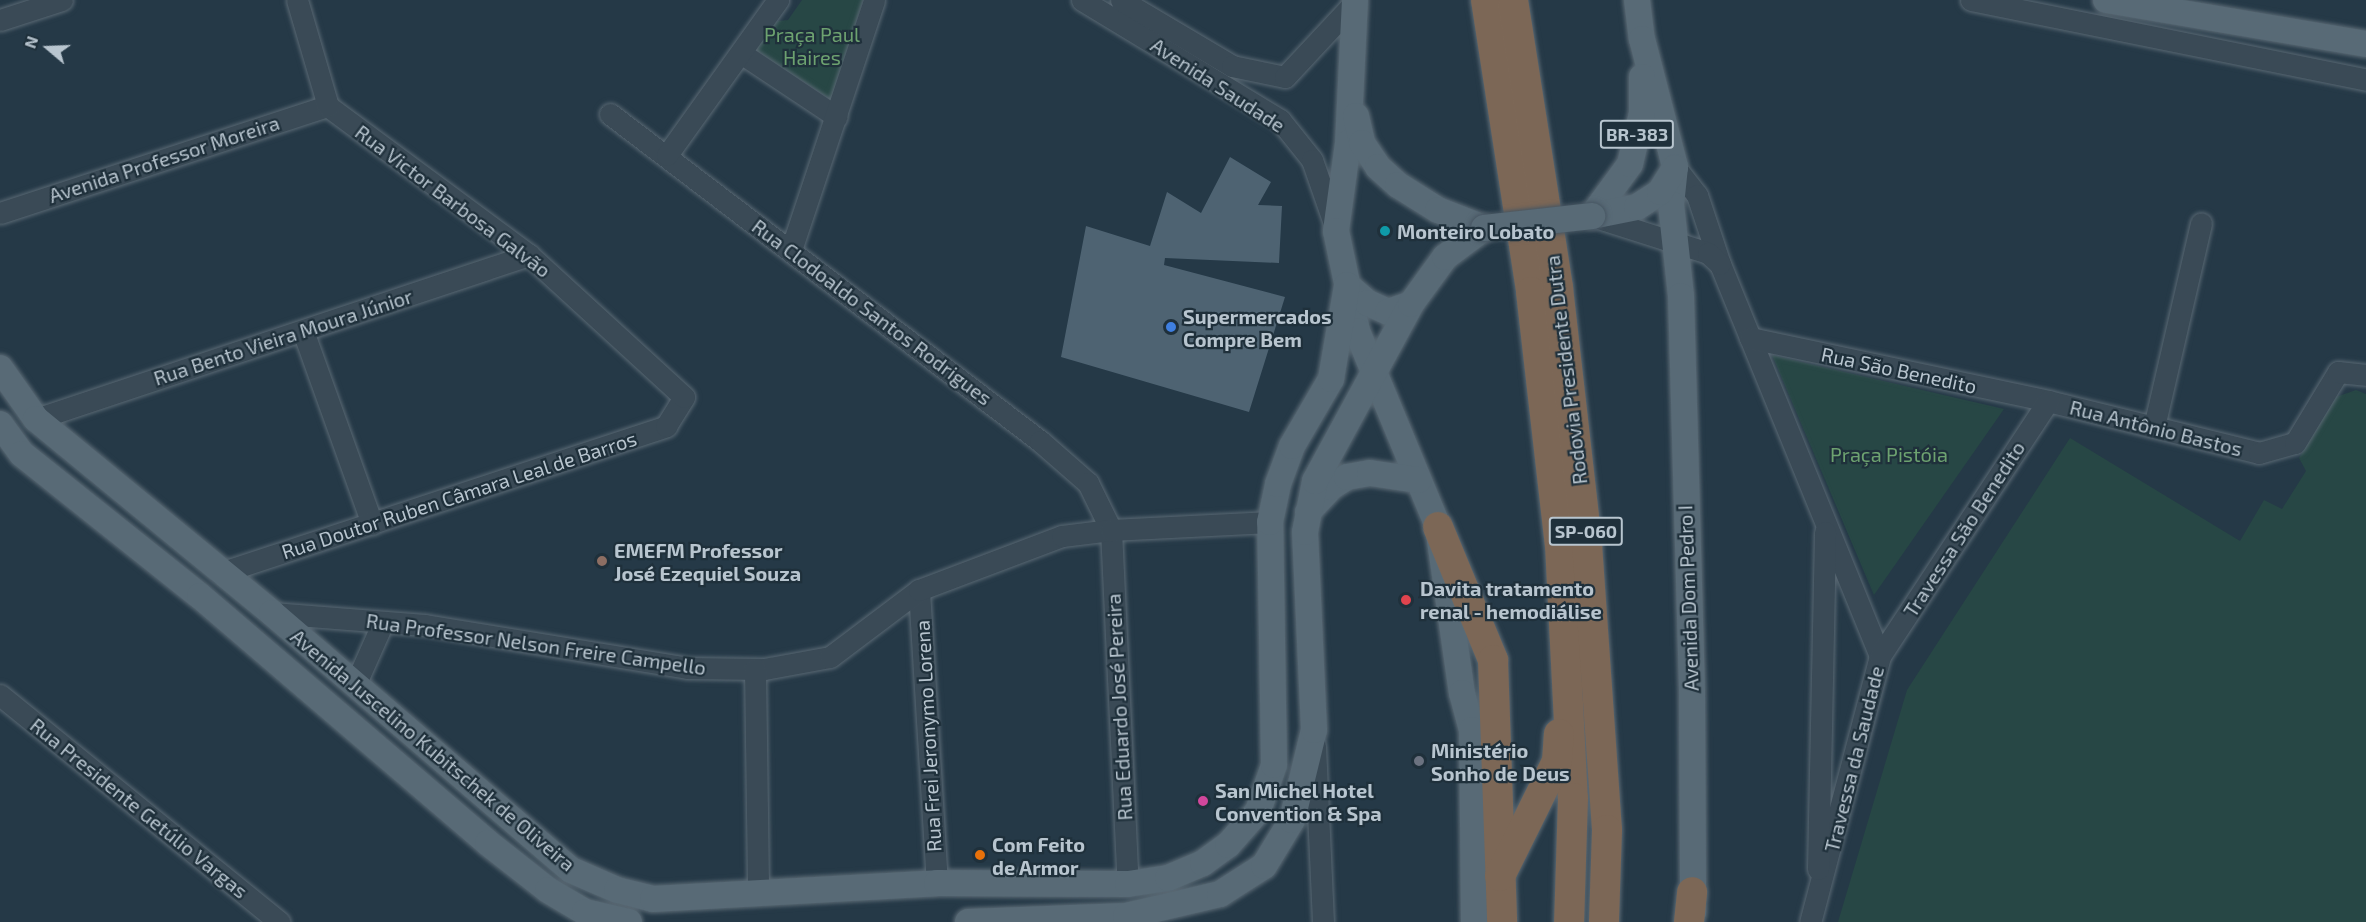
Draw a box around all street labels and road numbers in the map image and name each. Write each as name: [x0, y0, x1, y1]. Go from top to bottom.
street label: Avenida Saudade: [1146, 33, 1290, 137]
street label: Avenida Professor Moreira: [46, 110, 282, 208]
street label: Rua Victor Barbosa Galvão: [350, 119, 556, 283]
road number: BR-383: [1600, 119, 1674, 149]
street label: Rua Clodoaldo Santos Rodrigues: [747, 214, 997, 410]
street label: Rodovia Presidente Dutra: [1540, 254, 1592, 486]
street label: Rua Bento Vieira Moura Júnior: [150, 284, 416, 390]
street label: Rua São Benedito: [1819, 342, 1979, 398]
street label: Rua Antônio Bastos: [2067, 395, 2245, 461]
street label: Rua Doutor Ruben Câmara Leal de Barros: [278, 426, 640, 564]
street label: Travessa São Benedito: [1898, 437, 2030, 621]
street label: Avenida Dom Pedro I: [1673, 505, 1703, 691]
road number: SP-060: [1548, 516, 1624, 546]
street label: Rua Eduardo José Pereira: [1101, 593, 1137, 821]
street label: Rua Professor Nelson Freire Campello: [364, 608, 708, 680]
street label: Rua Frei Jeronymo Lorena: [910, 619, 946, 853]
street label: Avenida Juscelino Kubitschek de Oliveira: [286, 624, 580, 876]
street label: Travessa da Saudade: [1819, 663, 1889, 855]
street label: Rua Presidente Getúlio Vargas: [25, 713, 253, 903]

